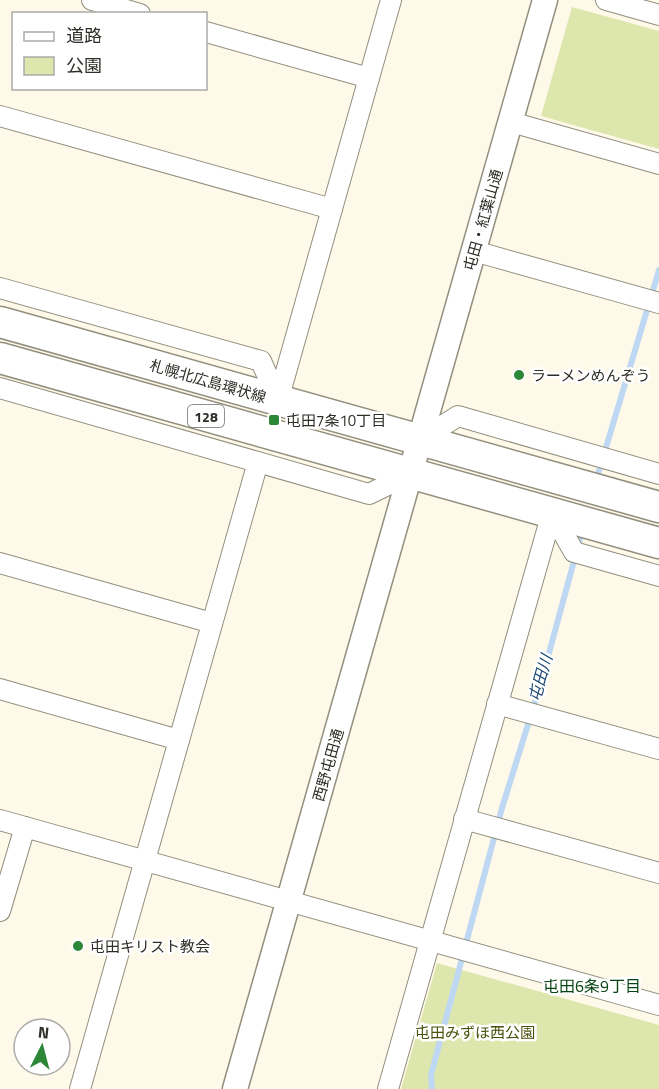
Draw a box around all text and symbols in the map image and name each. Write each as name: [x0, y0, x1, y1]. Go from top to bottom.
legend: [12, 12, 207, 90]
text: 道路: [66, 22, 102, 49]
text: 公園: [66, 52, 102, 79]
street label: 屯田・紅葉山通: [457, 166, 509, 274]
street label: 札幌北広島環状線: [147, 353, 269, 409]
place label: ラーメンめんぞう: [531, 364, 650, 387]
marker: ラーメンめんぞう: [512, 368, 526, 382]
road number: 128: [188, 405, 224, 427]
place label: 屯田7条10丁目: [286, 409, 386, 432]
marker: 屯田7条10丁目: [267, 413, 281, 427]
water label: 屯田川: [522, 650, 559, 704]
street label: 西野屯田通: [307, 726, 349, 804]
place label: 屯田キリスト教会: [90, 935, 210, 958]
marker: 屯田キリスト教会: [71, 939, 85, 953]
district label: 屯田6条9丁目: [543, 974, 641, 998]
north arrow: [12, 1017, 72, 1077]
text: N: [37, 1020, 50, 1045]
park label: 屯田みずほ西公園: [415, 1021, 535, 1044]

